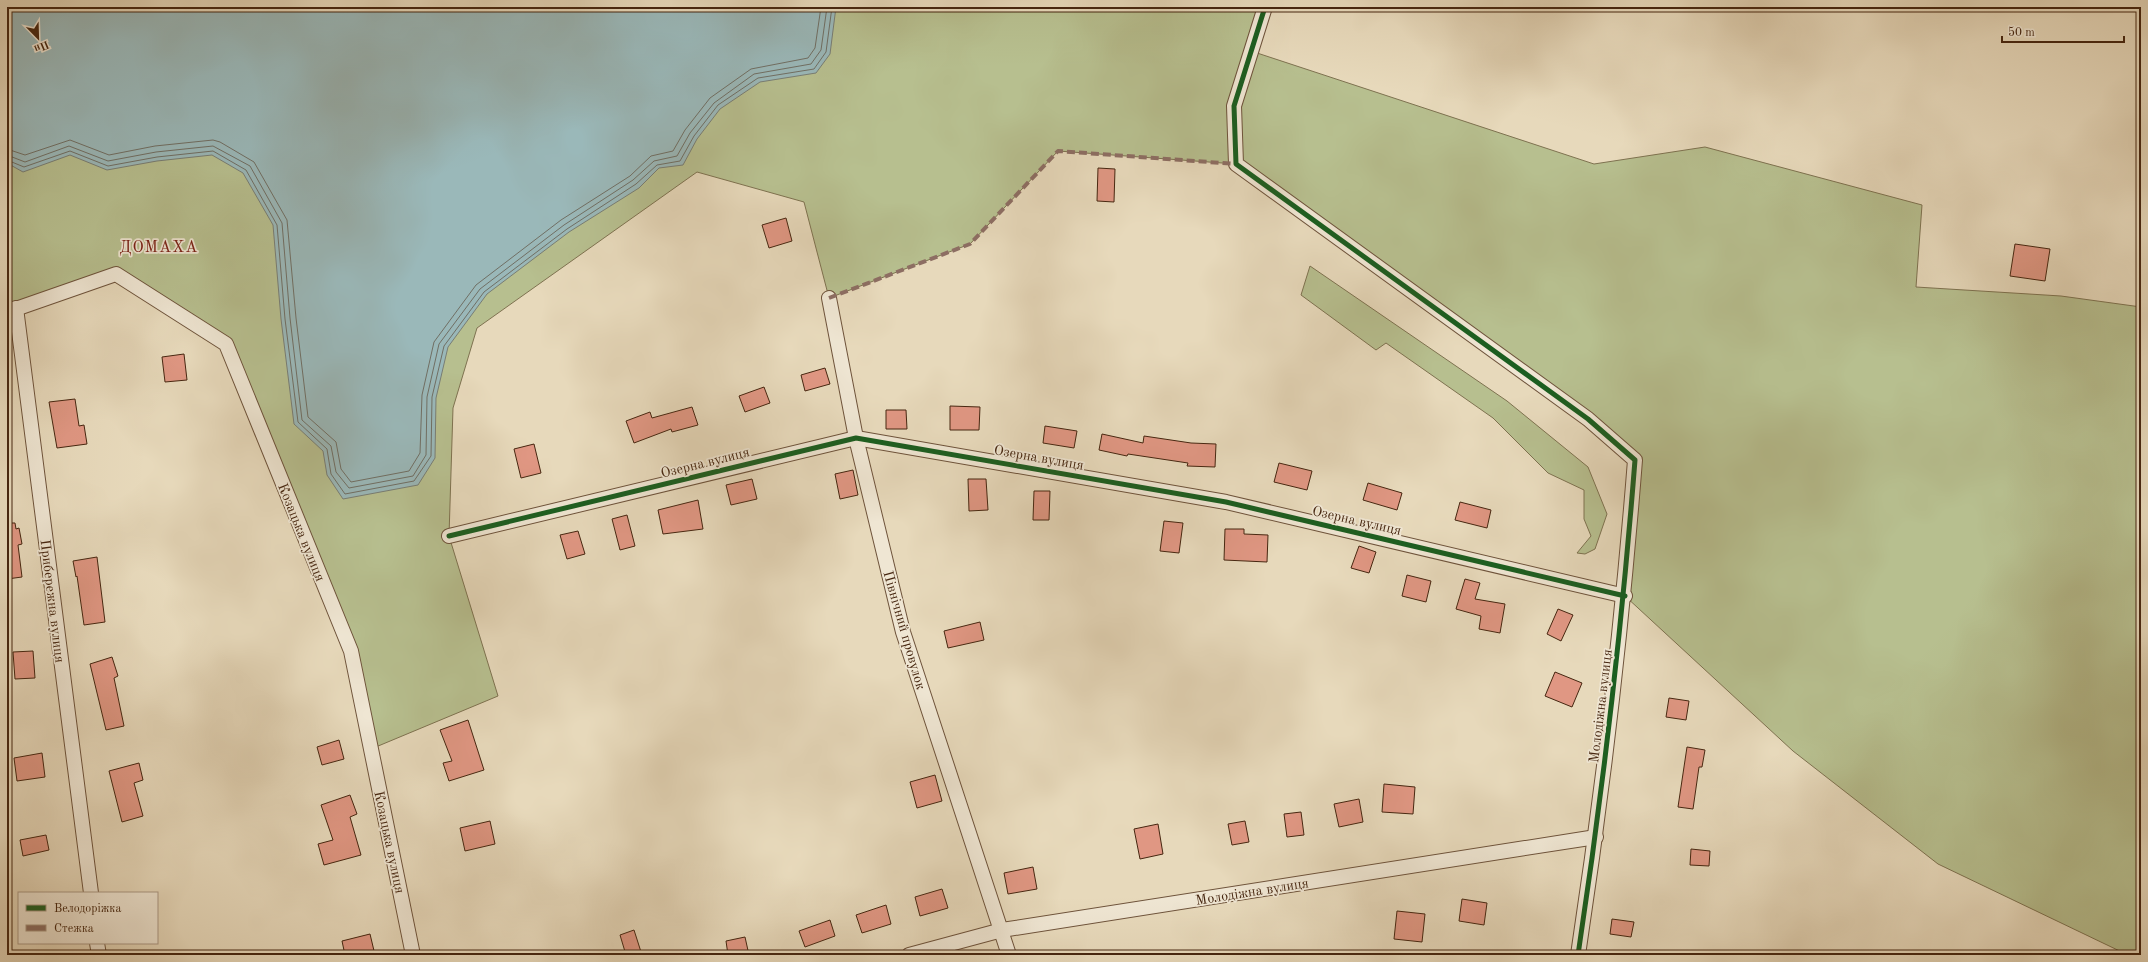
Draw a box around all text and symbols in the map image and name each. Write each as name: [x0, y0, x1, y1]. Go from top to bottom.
north arrow: [18, 18, 58, 58]
scale bar: [2002, 18, 2124, 44]
text: 50 m: [2008, 26, 2035, 39]
text: Пн: [32, 38, 50, 54]
district label: ДОМАХА: [120, 240, 198, 256]
street label: Озерна вулиця: [993, 443, 1085, 473]
street label: Озерна вулиця: [659, 445, 751, 481]
street label: Козацька вулиця: [275, 481, 327, 583]
street label: Озерна вулиця: [1311, 504, 1403, 538]
street label: Прибережна вулиця: [37, 539, 67, 664]
street label: Північний провулок: [880, 569, 928, 691]
street label: Молодіжна вулиця: [1587, 648, 1615, 764]
street label: Козацька вулиця: [371, 790, 407, 895]
street label: Молодіжна вулиця: [1195, 876, 1310, 908]
legend: [18, 892, 158, 944]
text: Велодоріжка: [54, 902, 121, 915]
text: Стежка: [54, 923, 94, 935]

